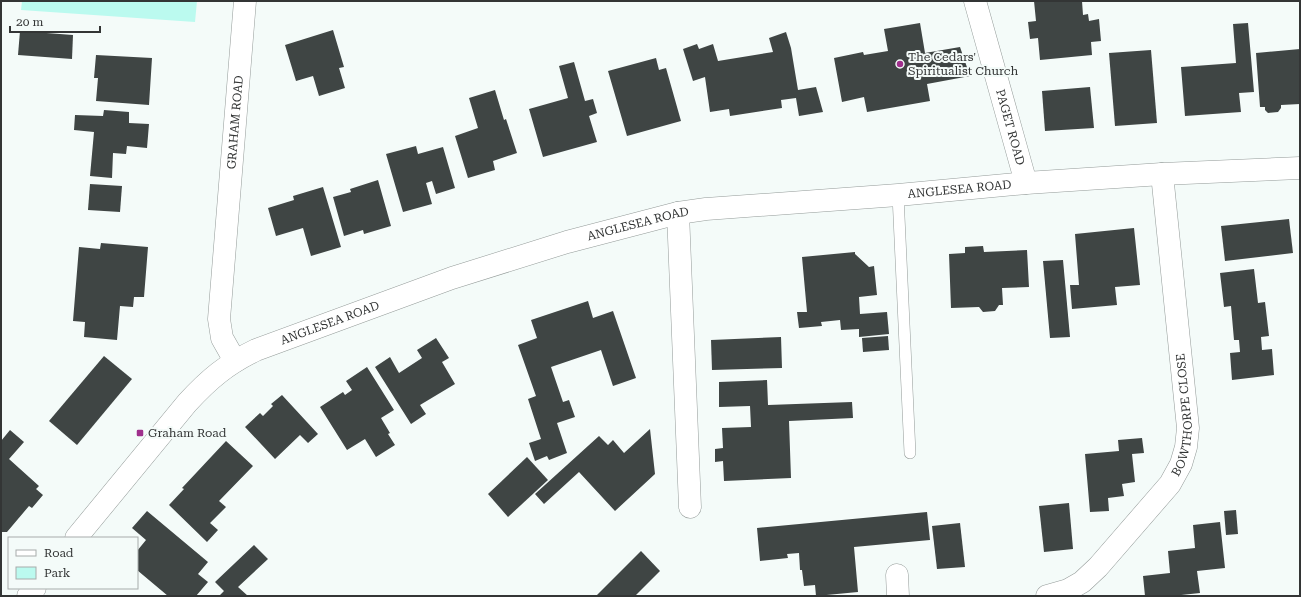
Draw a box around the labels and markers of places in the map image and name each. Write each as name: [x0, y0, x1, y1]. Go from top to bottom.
place label: The Cedars' Spiritualist Church: [908, 50, 1018, 78]
marker: The Cedars' Spiritualist Church: [895, 59, 905, 69]
place label: Graham Road: [148, 426, 227, 440]
marker: Graham Road: [135, 428, 145, 438]

